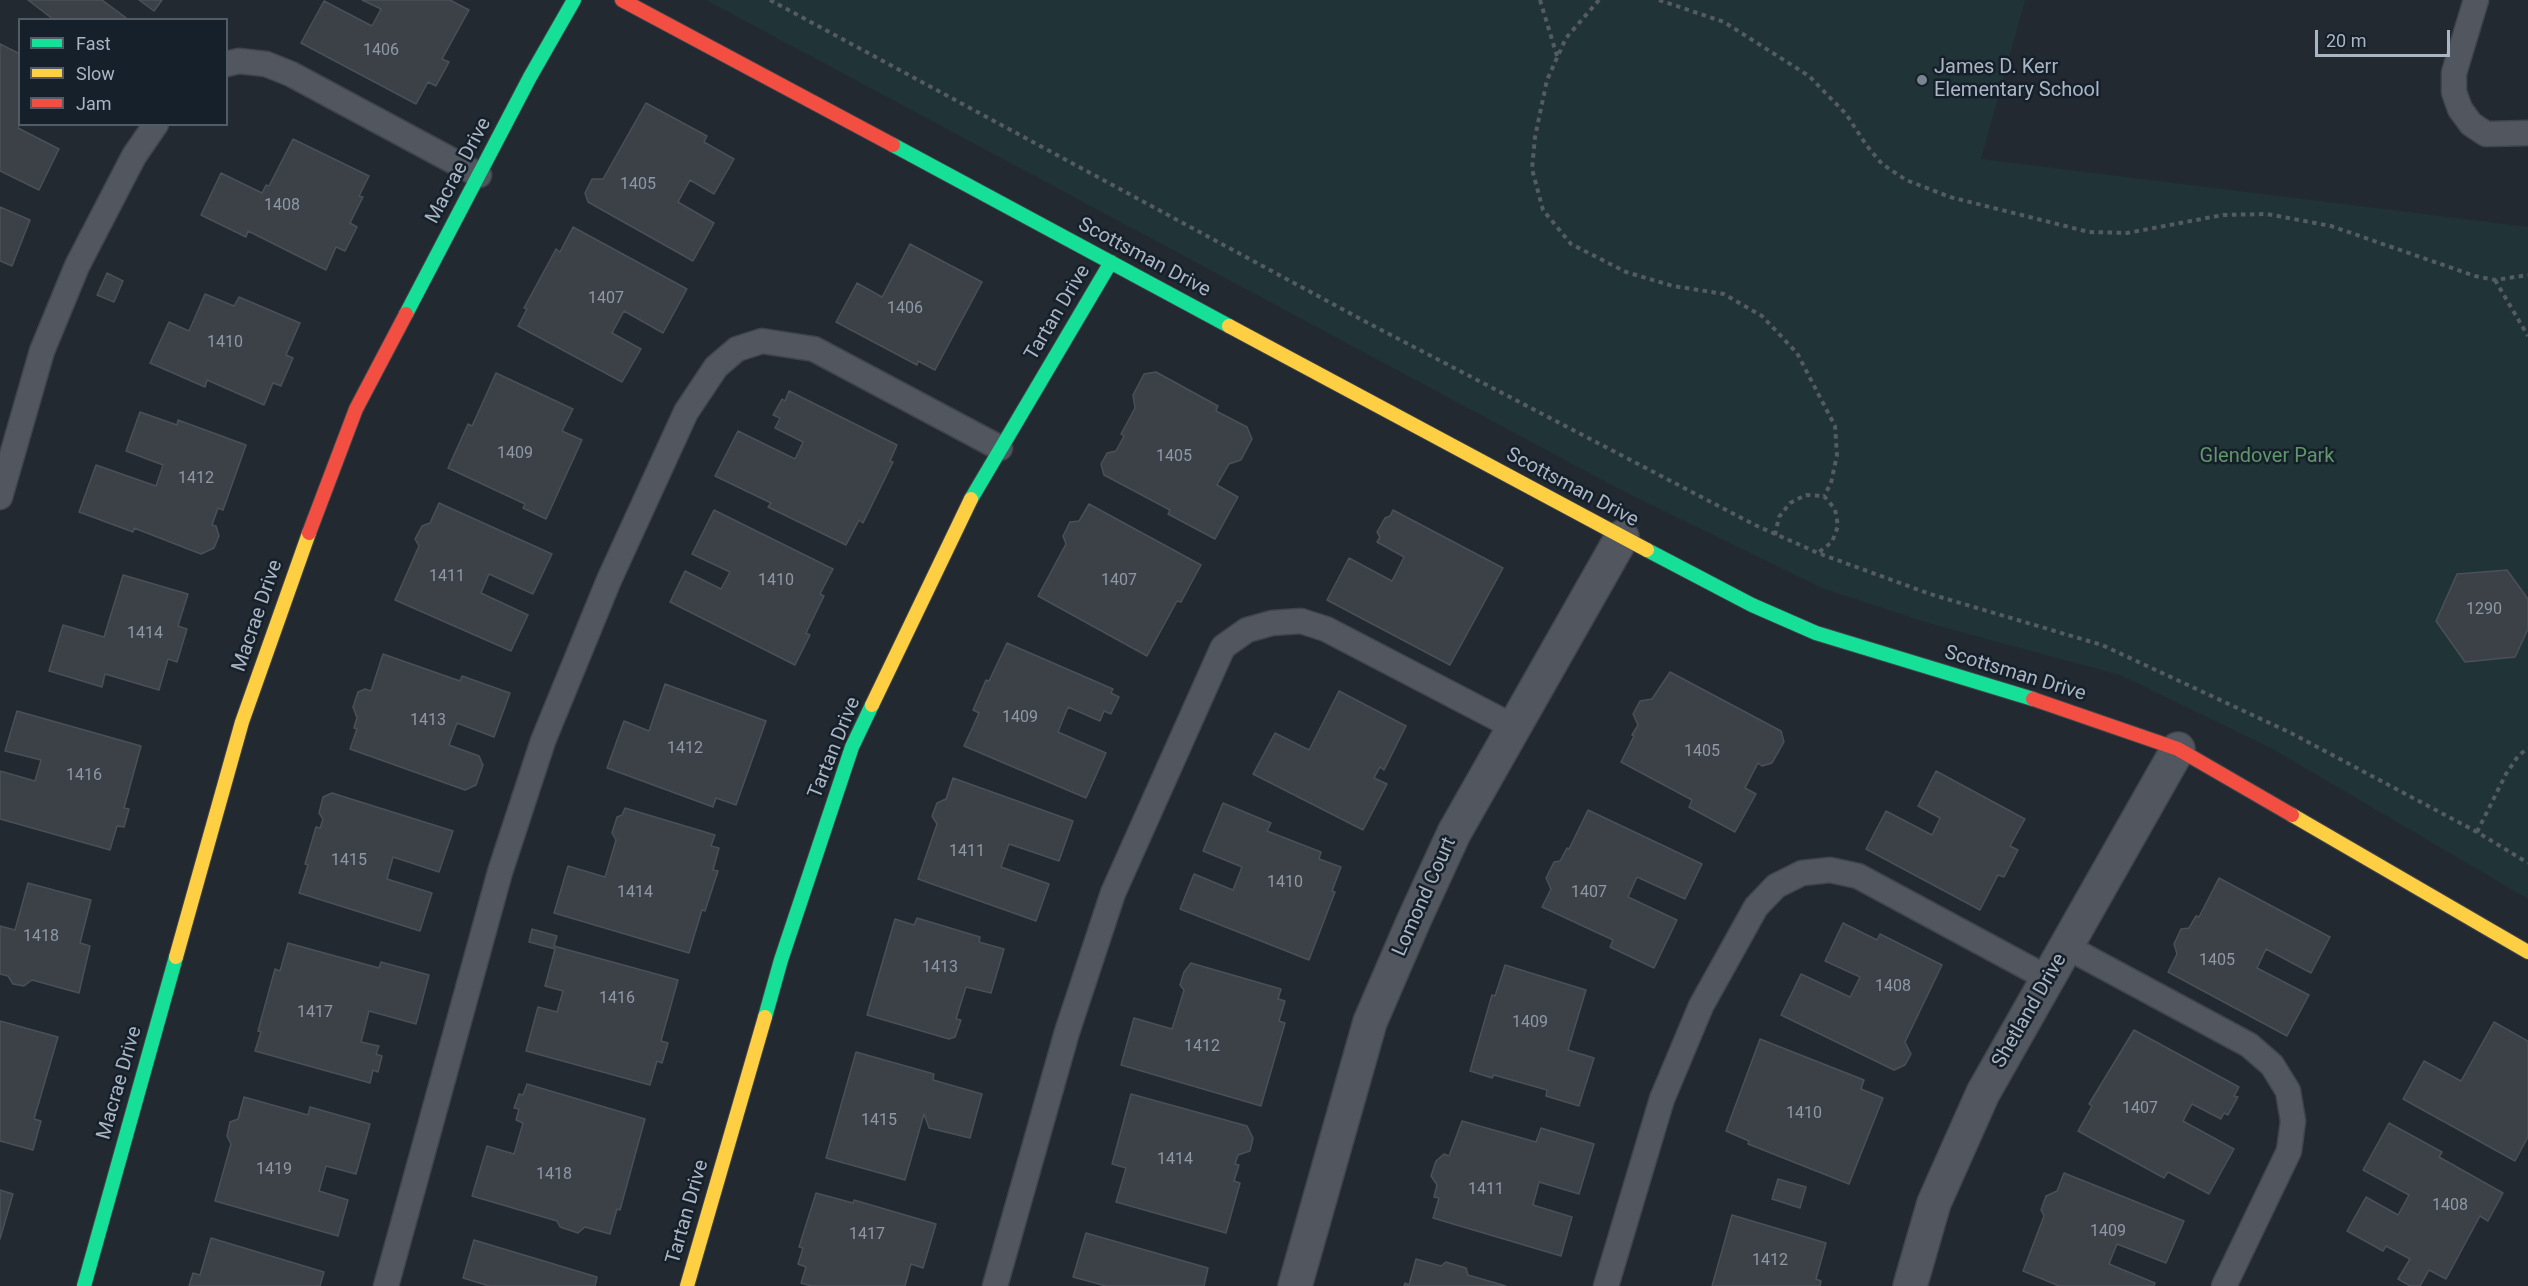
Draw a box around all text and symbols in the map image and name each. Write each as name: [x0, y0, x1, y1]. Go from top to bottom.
legend: [18, 18, 228, 126]
scale bar: [2318, 18, 2453, 56]
text: 20 m: [2326, 30, 2366, 51]
text: Fast: [76, 33, 111, 54]
house number: 1406: [363, 41, 399, 61]
place label: James D. Kerr Elementary School: [1934, 56, 2100, 103]
text: Slow: [76, 63, 115, 84]
marker: James D. Kerr Elementary School: [1915, 73, 1929, 87]
text: Jam: [76, 93, 112, 114]
street label: Macrae Drive: [421, 114, 497, 228]
house number: 1405: [620, 175, 656, 195]
house number: 1408: [264, 196, 300, 216]
street label: Scottsman Drive: [1074, 213, 1214, 303]
street label: Tartan Drive: [1020, 261, 1096, 365]
house number: 1407: [588, 289, 624, 309]
house number: 1406: [887, 299, 923, 319]
house number: 1410: [207, 333, 243, 353]
street label: Scottsman Drive: [1502, 443, 1642, 533]
house number: 1409: [497, 444, 533, 464]
park label: Glendover Park: [2200, 445, 2334, 469]
house number: 1405: [1156, 447, 1192, 467]
house number: 1412: [178, 469, 214, 489]
street label: Macrae Drive: [228, 557, 288, 675]
house number: 1411: [429, 567, 465, 587]
house number: 1410: [758, 571, 794, 591]
house number: 1407: [1101, 571, 1137, 591]
house number: 1290: [2466, 600, 2502, 620]
house number: 1414: [127, 624, 163, 644]
street label: Scottsman Drive: [1941, 641, 2089, 707]
street label: Tartan Drive: [804, 694, 866, 802]
house number: 1409: [1002, 708, 1038, 728]
house number: 1413: [410, 711, 446, 731]
house number: 1412: [667, 739, 703, 759]
house number: 1405: [1684, 742, 1720, 762]
house number: 1416: [66, 766, 102, 786]
street label: Lomond Court: [1388, 834, 1462, 960]
house number: 1411: [949, 842, 985, 862]
house number: 1415: [331, 851, 367, 871]
house number: 1410: [1267, 873, 1303, 893]
house number: 1414: [617, 883, 653, 903]
house number: 1407: [1571, 883, 1607, 903]
house number: 1418: [23, 927, 59, 947]
street label: Shetland Drive: [1988, 950, 2072, 1072]
house number: 1405: [2199, 951, 2235, 971]
house number: 1413: [922, 958, 958, 978]
house number: 1408: [1875, 977, 1911, 997]
house number: 1416: [599, 989, 635, 1009]
house number: 1417: [297, 1003, 333, 1023]
house number: 1409: [1512, 1013, 1548, 1033]
street label: Macrae Drive: [92, 1024, 148, 1142]
house number: 1412: [1184, 1037, 1220, 1057]
house number: 1407: [2122, 1099, 2158, 1119]
house number: 1410: [1786, 1104, 1822, 1124]
house number: 1415: [861, 1111, 897, 1131]
house number: 1414: [1157, 1150, 1193, 1170]
street label: Tartan Drive: [662, 1157, 714, 1267]
house number: 1419: [256, 1160, 292, 1180]
house number: 1418: [536, 1165, 572, 1185]
house number: 1411: [1468, 1180, 1504, 1200]
house number: 1408: [2432, 1196, 2468, 1216]
house number: 1409: [2090, 1222, 2126, 1242]
house number: 1417: [849, 1225, 885, 1245]
house number: 1412: [1752, 1251, 1788, 1271]

